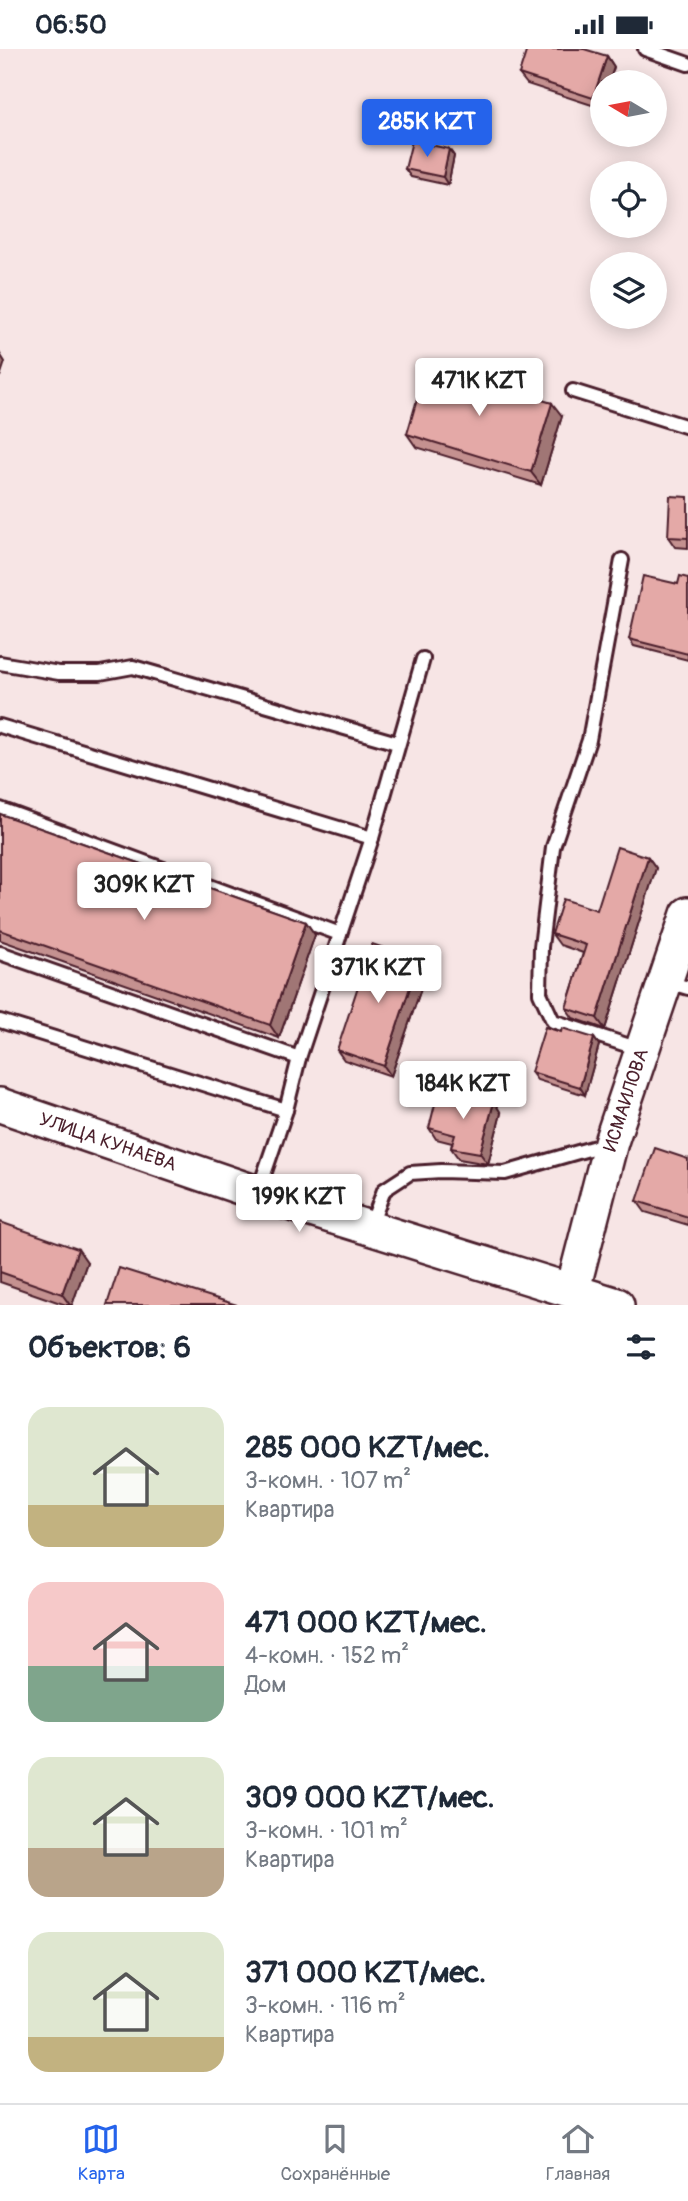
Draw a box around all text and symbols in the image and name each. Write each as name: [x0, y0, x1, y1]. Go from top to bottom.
text: 06:50: [35, 9, 107, 41]
north arrow: [590, 70, 667, 147]
map controls: [590, 70, 667, 329]
pin: 285K KZT: [355, 99, 499, 159]
text: 285K KZT: [378, 107, 476, 136]
button: locate: [590, 161, 667, 238]
button: layers: [590, 252, 667, 329]
pin: 471K KZT: [407, 359, 551, 418]
text: 471K KZT: [431, 366, 527, 395]
pin: 309K KZT: [72, 863, 216, 922]
text: 309K KZT: [93, 870, 195, 899]
pin: 371K KZT: [306, 946, 450, 1005]
text: 371K KZT: [330, 953, 426, 982]
street label: ИСМАИЛОВА: [598, 1045, 654, 1155]
pin: 184K KZT: [391, 1061, 535, 1121]
text: 184K KZT: [415, 1069, 511, 1098]
street label: УЛИЦА КУНАЕВА: [36, 1107, 180, 1177]
pin: 199K KZT: [227, 1175, 371, 1234]
text: 199K KZT: [252, 1182, 346, 1211]
icon: filters: [622, 1328, 660, 1366]
text: Объектов: 6: [28, 1329, 191, 1366]
text: 285 000 KZT/мес.: [245, 1429, 490, 1466]
icon: home: [84, 1435, 168, 1519]
text: 3-комн. · 107 m²: [245, 1466, 411, 1495]
text: Квартира: [245, 1495, 334, 1524]
text: 471 000 KZT/мес.: [245, 1604, 487, 1641]
icon: home: [84, 1610, 168, 1694]
text: 4-комн. · 152 m²: [245, 1641, 409, 1670]
text: Дом: [245, 1670, 286, 1699]
text: 309 000 KZT/мес.: [245, 1779, 495, 1816]
icon: home: [84, 1785, 168, 1869]
text: 3-комн. · 101 m²: [245, 1816, 408, 1845]
text: Квартира: [245, 1845, 334, 1874]
text: 371 000 KZT/мес.: [245, 1954, 486, 1991]
icon: home: [84, 1960, 168, 2044]
text: 3-комн. · 116 m²: [245, 1991, 406, 2020]
text: Квартира: [245, 2020, 334, 2049]
tab: Карта: [78, 2120, 125, 2186]
tab: Сохранённые: [281, 2120, 390, 2186]
tab: Главная: [546, 2120, 610, 2186]

